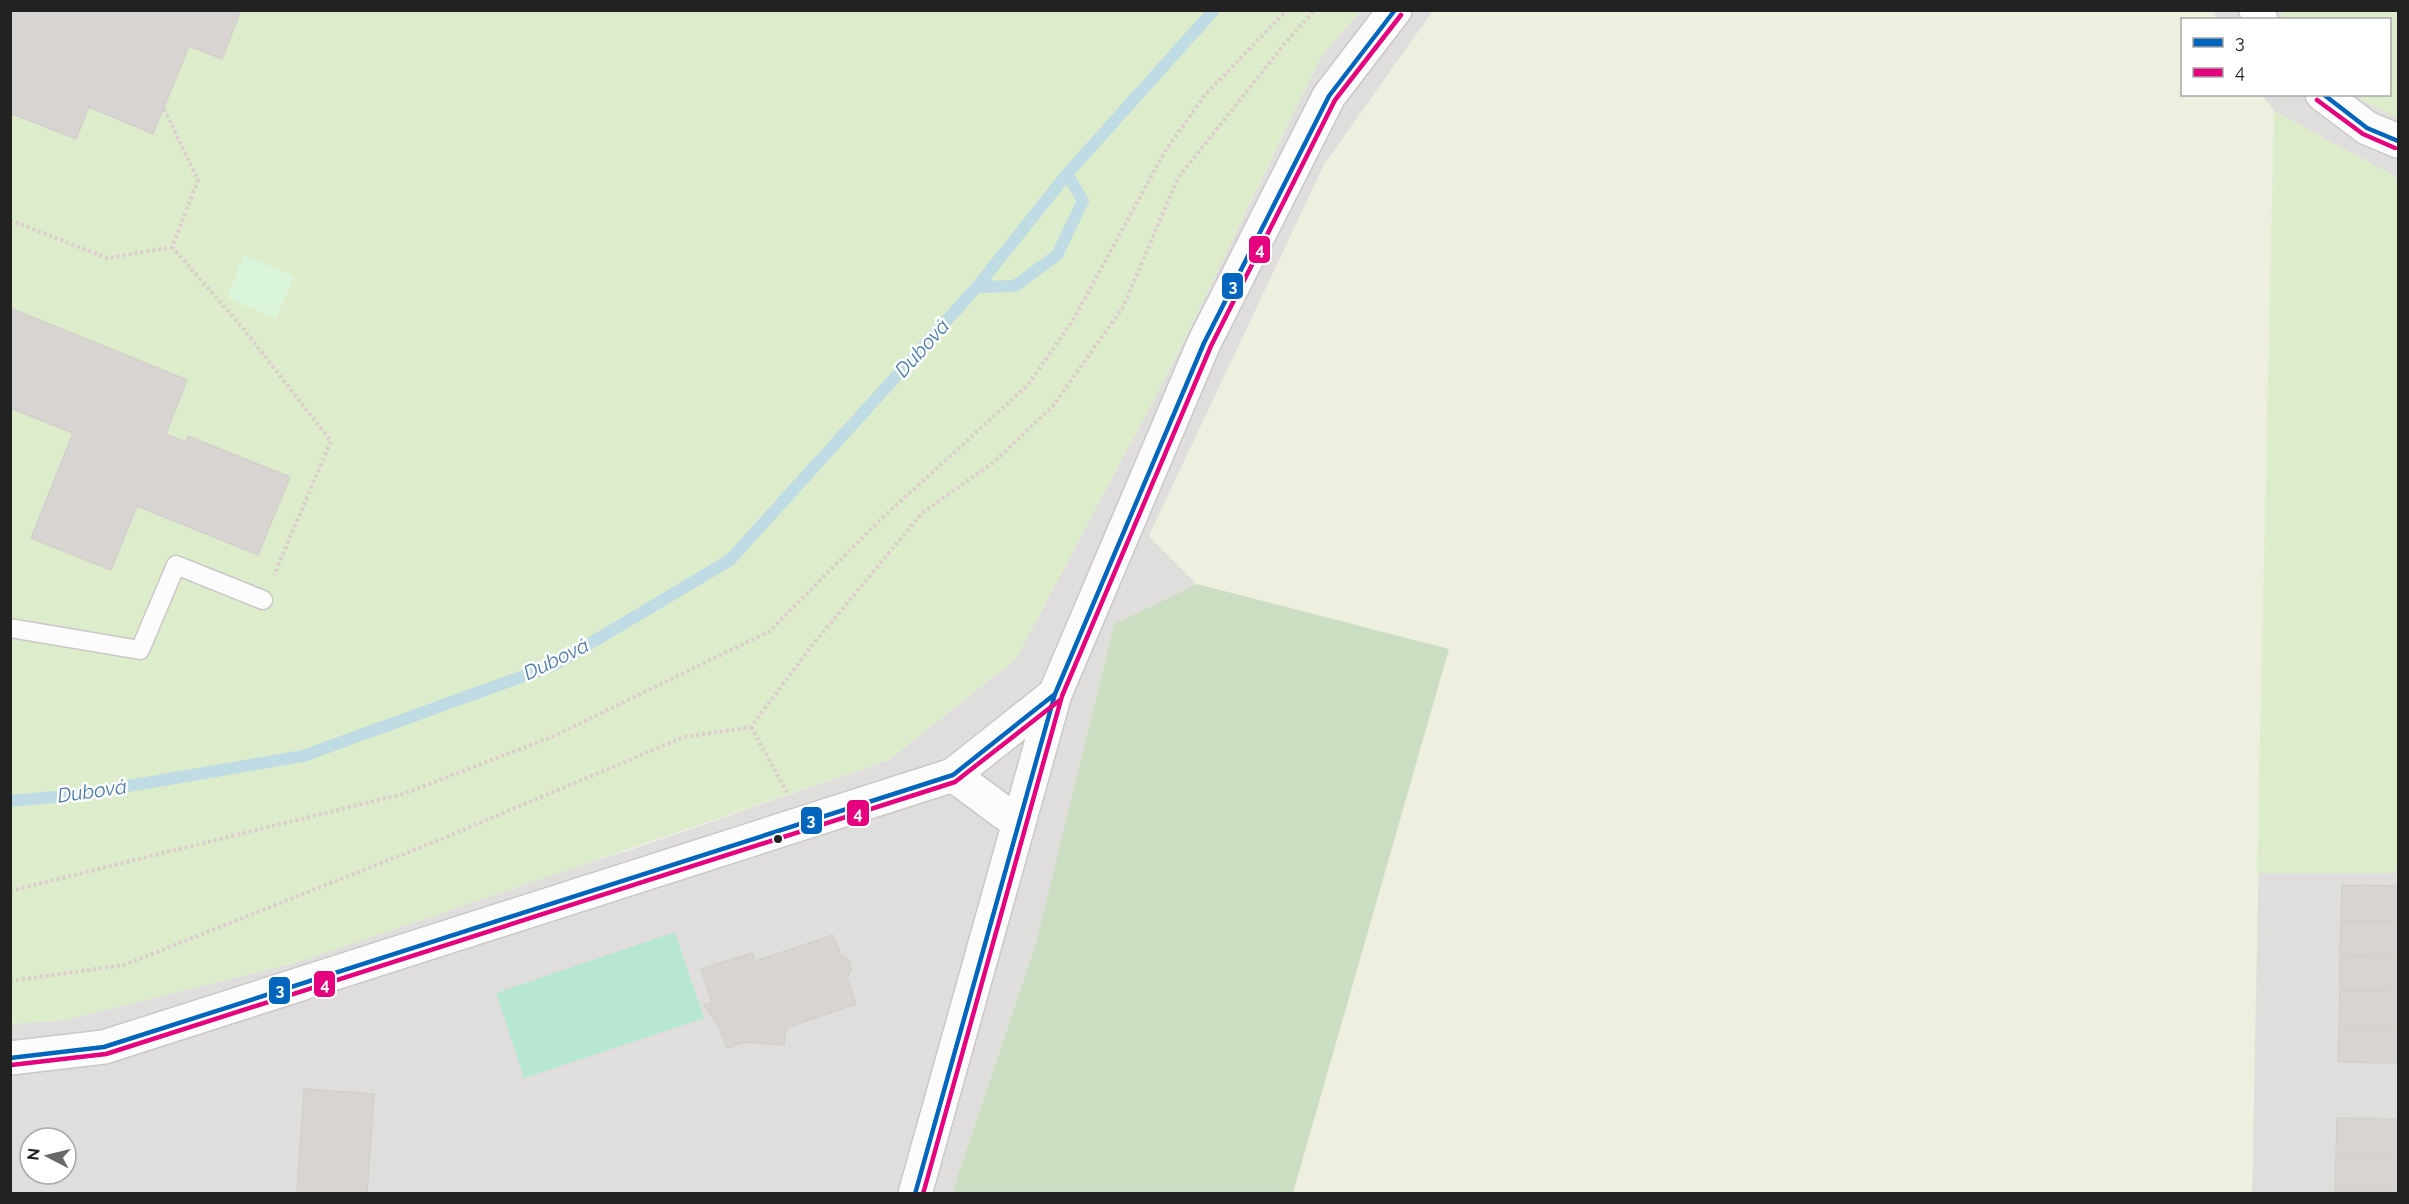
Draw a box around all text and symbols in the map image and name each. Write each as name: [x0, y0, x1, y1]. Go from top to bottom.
legend: [2181, 18, 2391, 96]
text: 3: [2235, 31, 2245, 52]
text: 4: [2235, 61, 2245, 82]
line badge: 4: [1248, 235, 1271, 264]
text: 4: [1255, 240, 1265, 259]
line badge: 3: [1221, 272, 1244, 300]
text: 3: [1229, 277, 1238, 296]
water label: Dubová: [890, 314, 954, 382]
water label: Dubová: [519, 633, 593, 685]
water label: Dubová: [56, 774, 128, 808]
line badge: 4: [846, 799, 870, 827]
text: 4: [853, 804, 863, 823]
line badge: 3: [800, 806, 823, 835]
text: 3: [807, 811, 816, 830]
unlabelled marker: [772, 833, 784, 845]
line badge: 4: [313, 970, 336, 998]
text: 4: [320, 975, 330, 994]
line badge: 3: [268, 976, 291, 1005]
text: 3: [276, 981, 285, 1000]
north arrow: [18, 1126, 78, 1186]
text: N: [23, 1147, 44, 1161]

